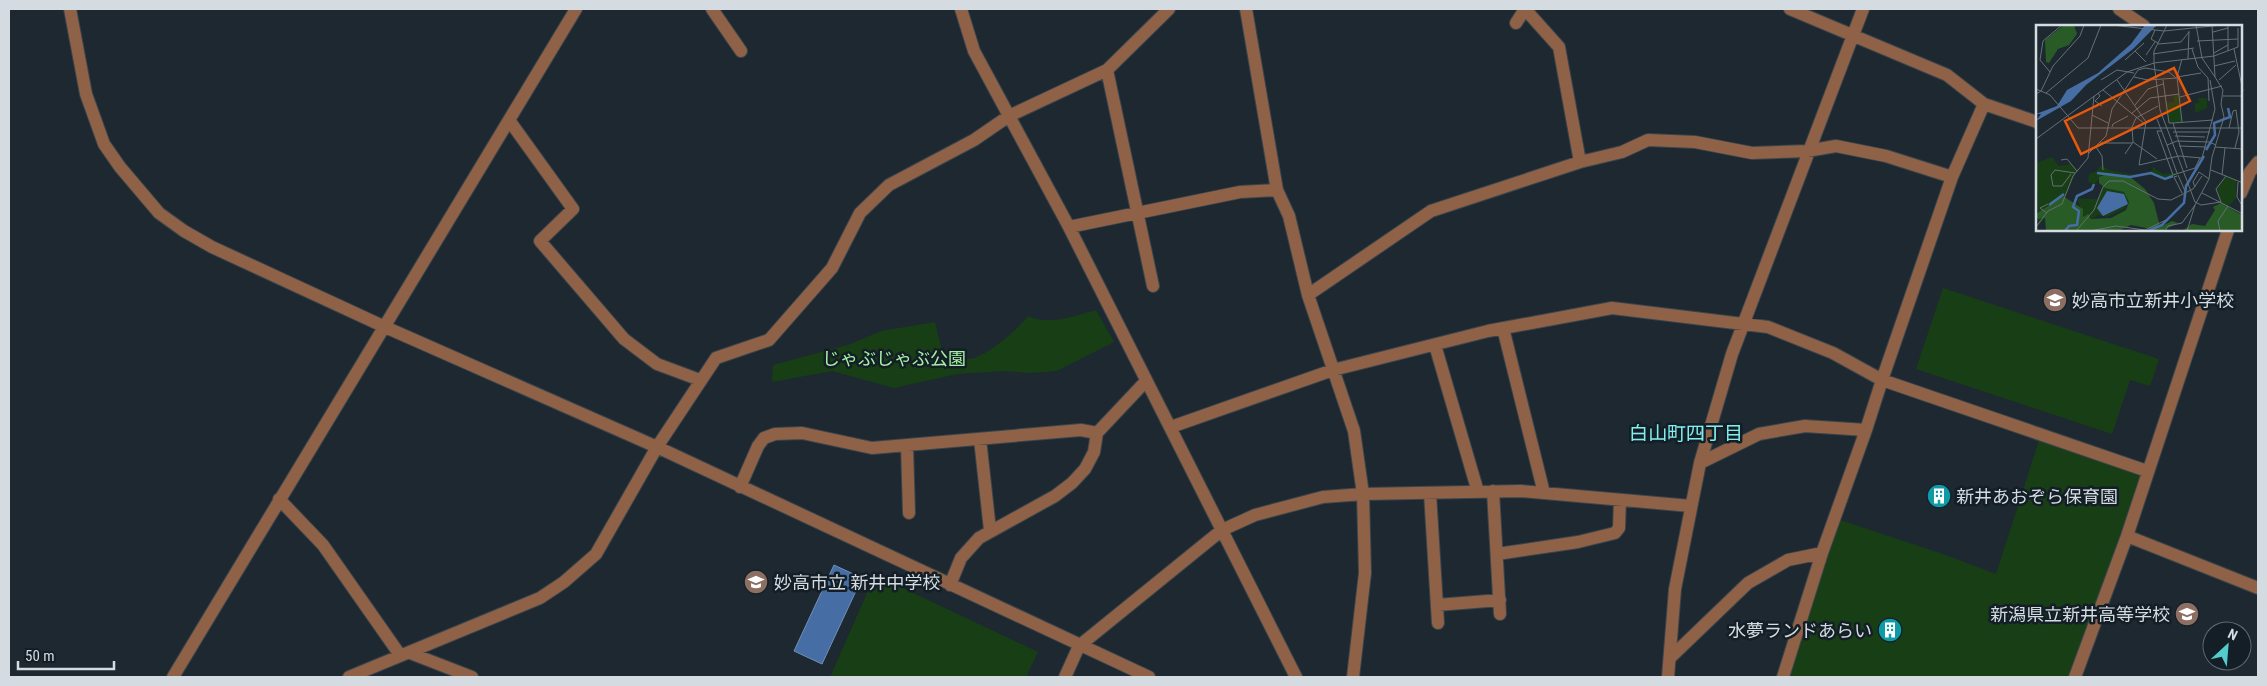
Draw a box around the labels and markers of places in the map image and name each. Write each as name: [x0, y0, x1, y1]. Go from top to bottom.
school or university icon: 妙高市立新井小学校: [2042, 287, 2068, 313]
place label: 妙高市立新井小学校: [2072, 290, 2234, 311]
building icon: 新井あおぞら保育園: [1926, 483, 1952, 509]
place label: 新井あおぞら保育園: [1956, 486, 2118, 507]
school or university icon: 妙高市立 新井中学校: [743, 569, 769, 595]
place label: 妙高市立 新井中学校: [774, 572, 940, 593]
school or university icon: 新潟県立新井高等学校: [2174, 601, 2200, 627]
place label: 新潟県立新井高等学校: [1990, 604, 2170, 625]
building icon: 水夢ランドあらい: [1877, 617, 1903, 643]
place label: 水夢ランドあらい: [1728, 620, 1872, 641]

